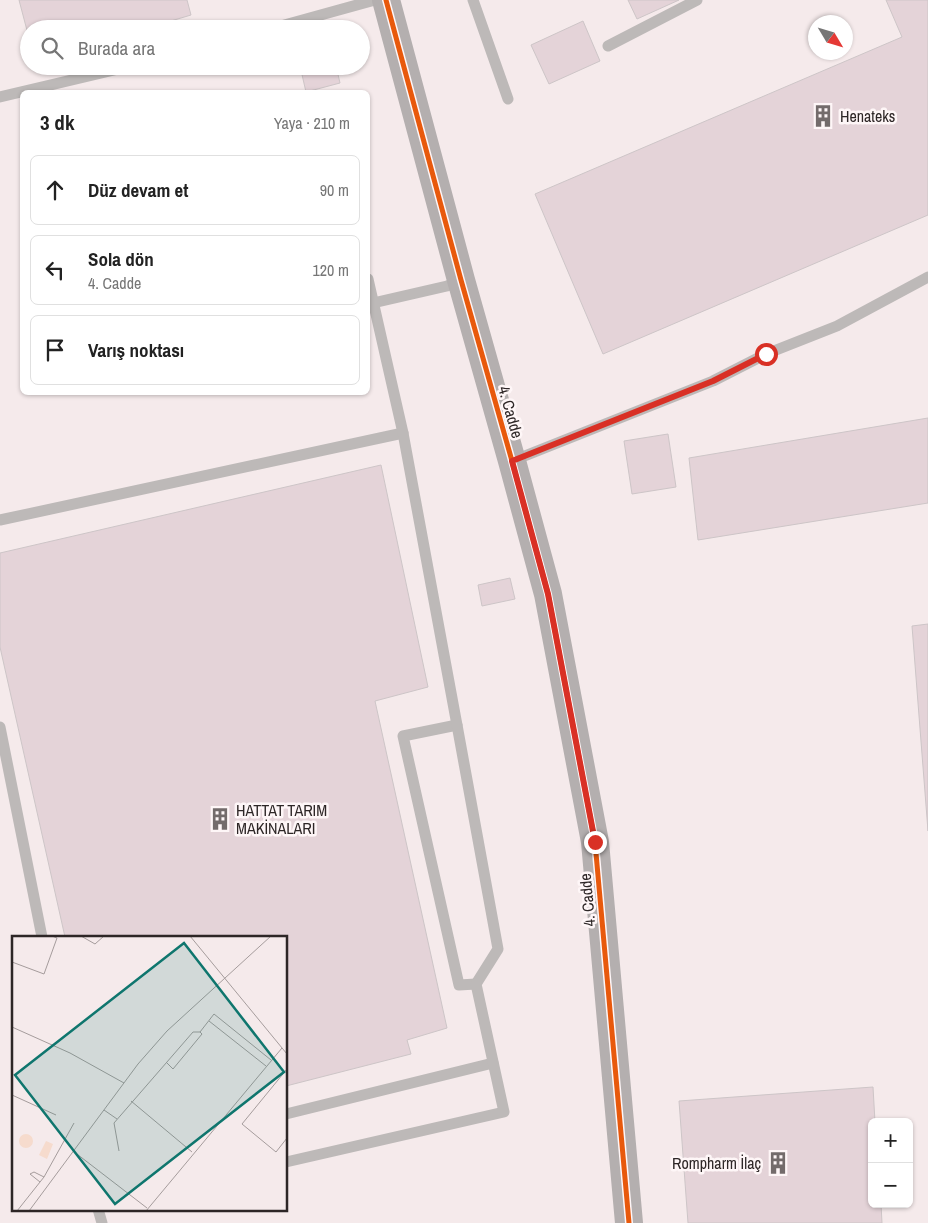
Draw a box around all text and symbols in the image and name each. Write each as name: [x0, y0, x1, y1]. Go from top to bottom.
north arrow: [808, 15, 853, 60]
search box: [20, 20, 370, 75]
icon: search: [38, 34, 66, 62]
text: Burada ara: [78, 35, 155, 61]
building icon: Henateks: [810, 103, 836, 129]
place label: Henateks: [840, 105, 895, 127]
text: 3 dk: [40, 108, 74, 137]
text: Yaya · 210 m: [274, 112, 350, 134]
icon: ahead: [41, 176, 69, 204]
text: Düz devam et: [88, 177, 188, 203]
text: 90 m: [320, 179, 349, 201]
text: Sola dön: [88, 246, 154, 272]
icon: left: [41, 256, 69, 284]
text: 120 m: [313, 259, 349, 281]
text: 4. Cadde: [88, 272, 141, 294]
icon: arrive: [41, 336, 69, 364]
text: Varış noktası: [88, 337, 184, 363]
route start: [755, 343, 778, 366]
street label: 4. Cadde: [493, 383, 529, 441]
place label: HATTAT TARIM MAKİNALARI: [236, 799, 327, 839]
building icon: HATTAT TARIM MAKİNALARI: [207, 806, 233, 832]
route end: [584, 831, 607, 854]
street label: 4. Cadde: [574, 873, 600, 927]
inset map: [12, 936, 288, 1210]
map controls: [868, 1118, 913, 1208]
button: +: [868, 1118, 913, 1163]
building icon: Rompharm İlaç: [765, 1150, 791, 1176]
place label: Rompharm İlaç: [672, 1152, 761, 1174]
button: −: [868, 1163, 913, 1208]

